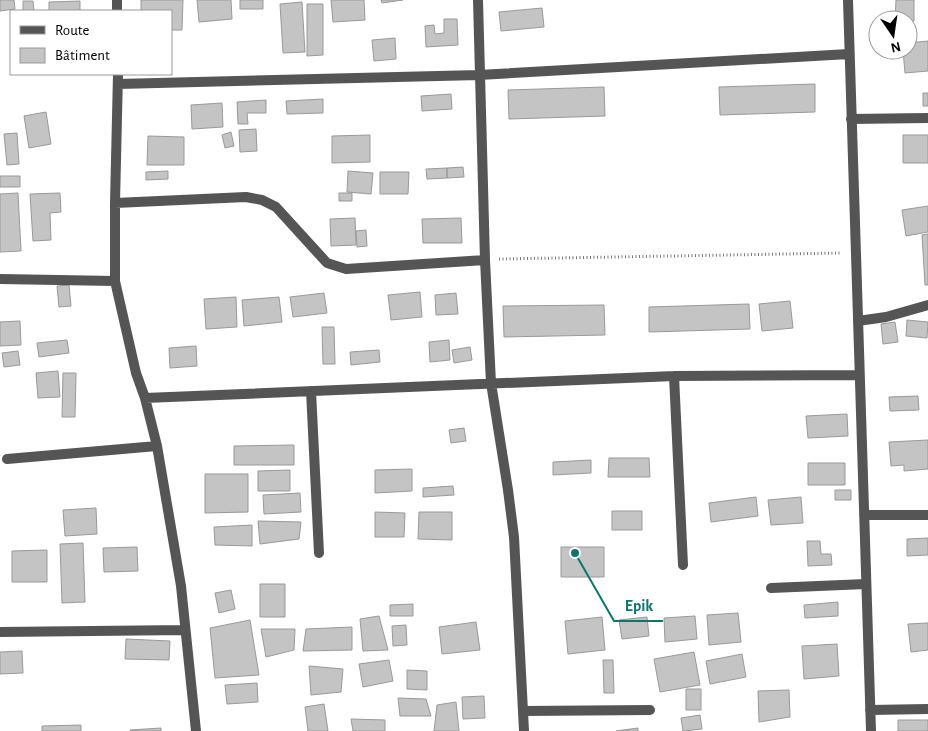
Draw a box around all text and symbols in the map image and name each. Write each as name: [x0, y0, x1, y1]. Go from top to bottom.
legend: [10, 10, 172, 75]
north arrow: [868, 10, 918, 60]
text: Route: [55, 23, 89, 38]
text: N: [889, 39, 902, 55]
text: Bâtiment: [55, 48, 110, 63]
callout: Epik: [614, 590, 663, 621]
text: Epik: [625, 598, 653, 614]

